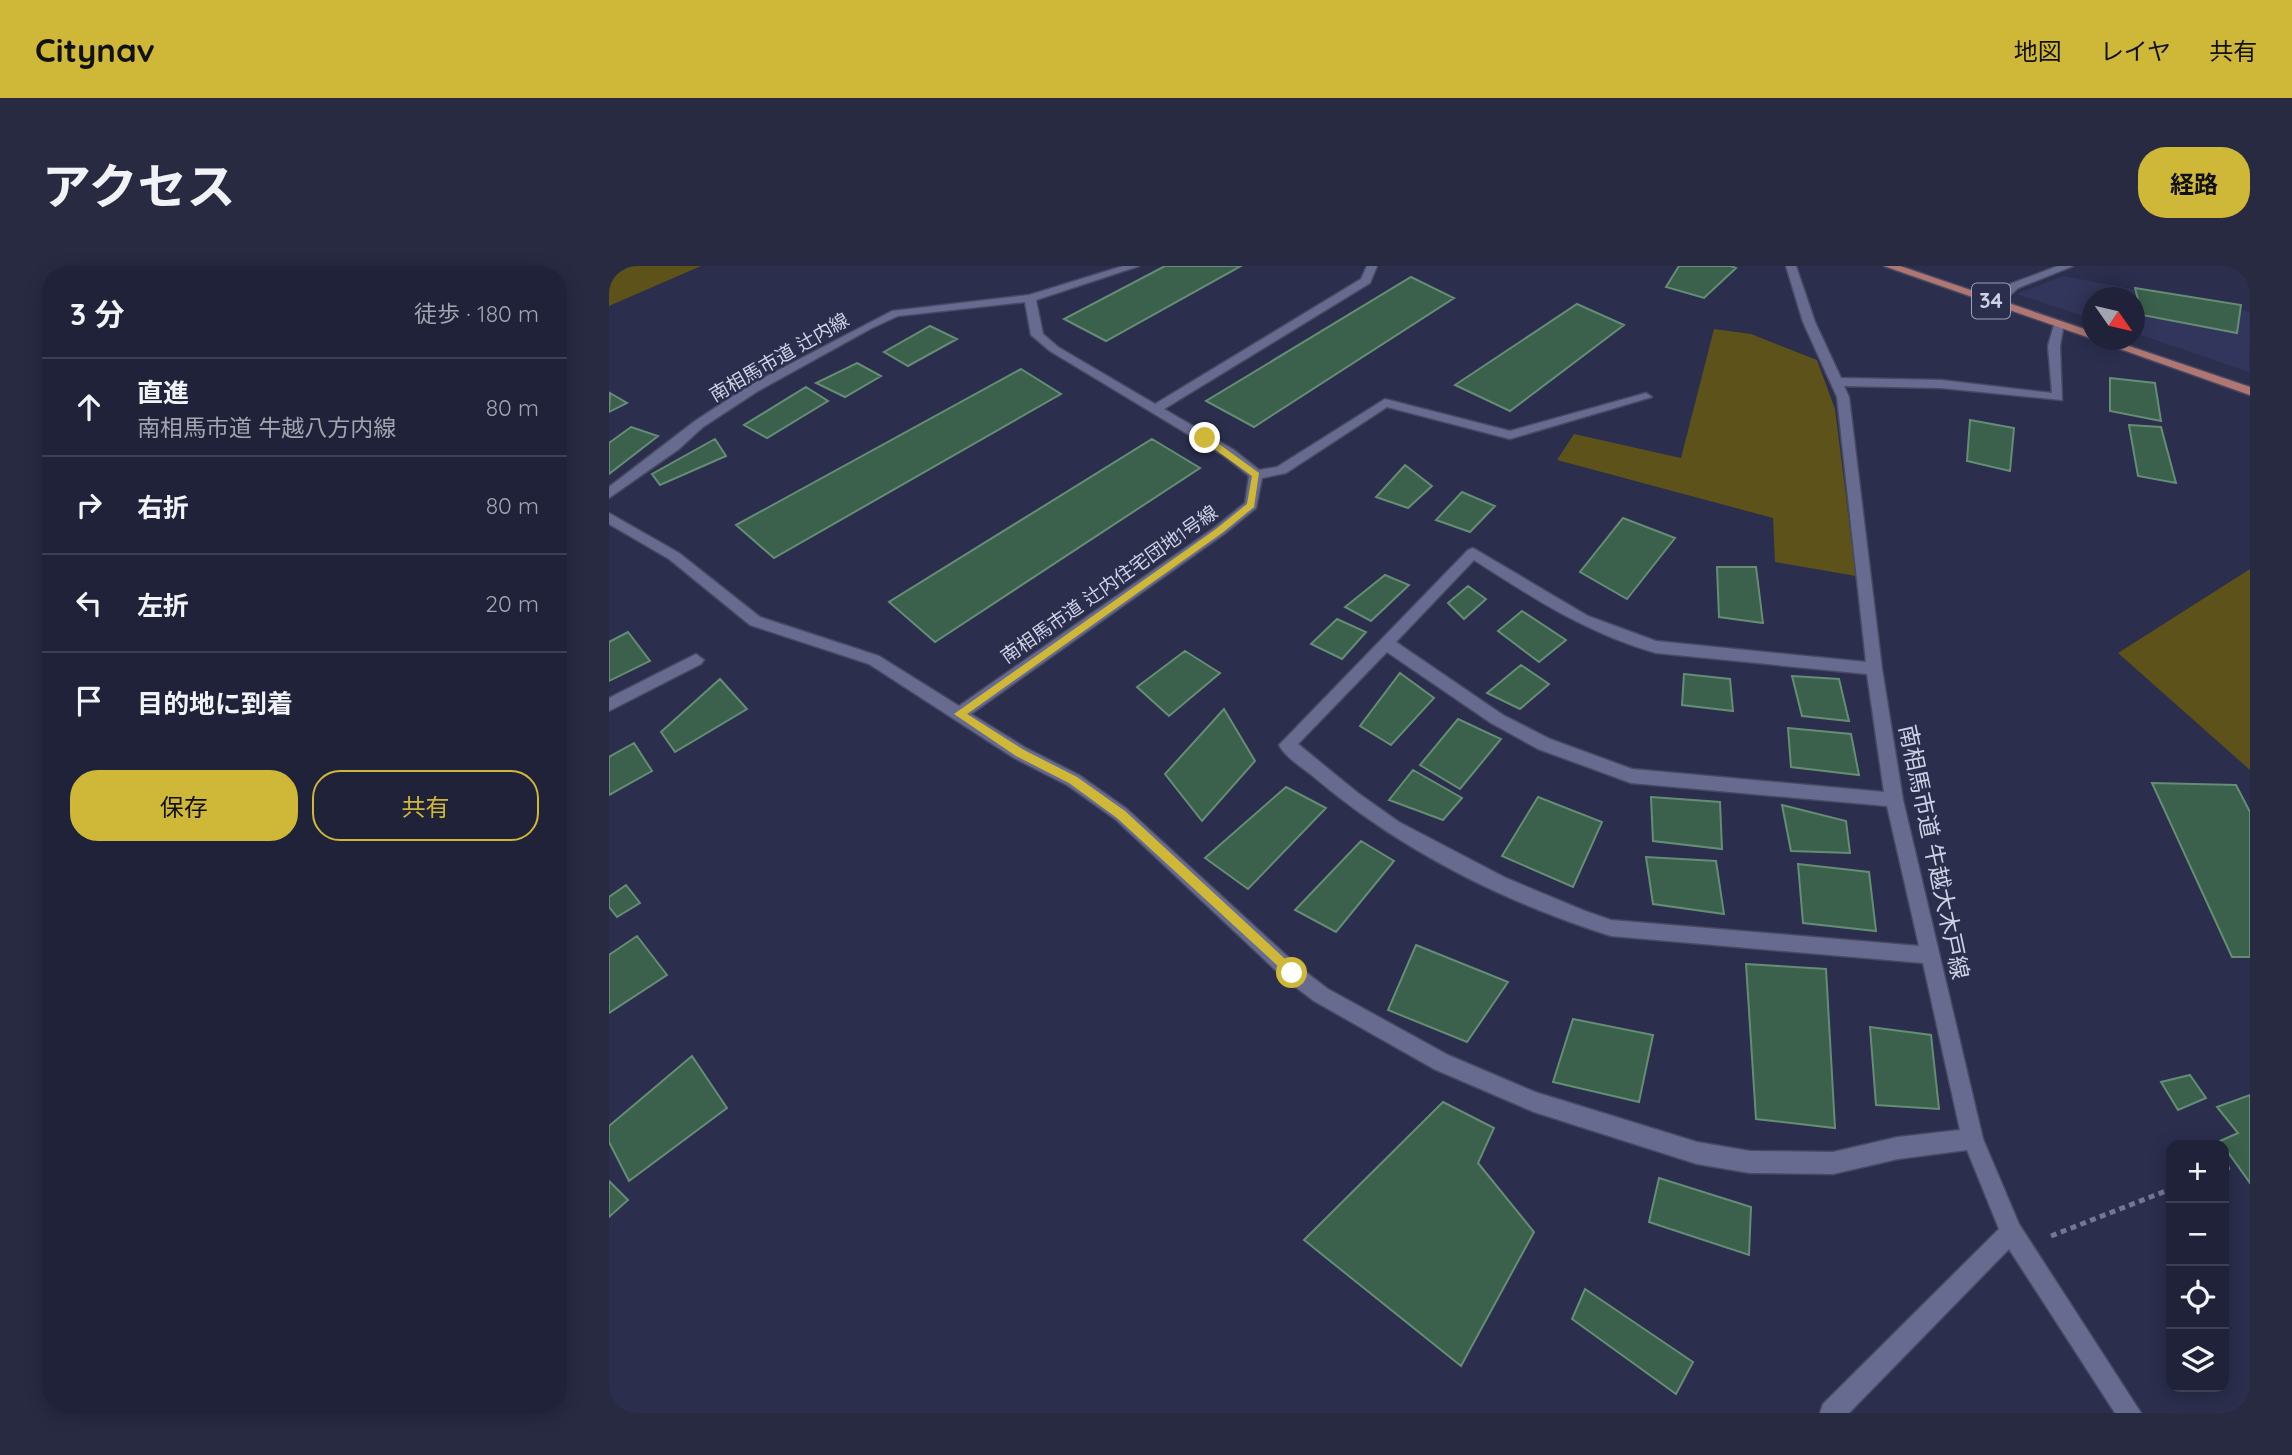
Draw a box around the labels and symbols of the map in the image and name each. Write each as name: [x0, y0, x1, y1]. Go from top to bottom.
road number: 34: [1972, 284, 2010, 318]
north arrow: [2082, 287, 2145, 350]
street label: 南相馬市道 辻内線: [705, 307, 853, 407]
route end: [1189, 422, 1220, 453]
street label: 南相馬市道 辻内住宅団地1号線: [996, 500, 1222, 668]
street label: 南相馬市道 牛越大木戸線: [1893, 722, 1976, 982]
route start: [1276, 957, 1307, 988]

